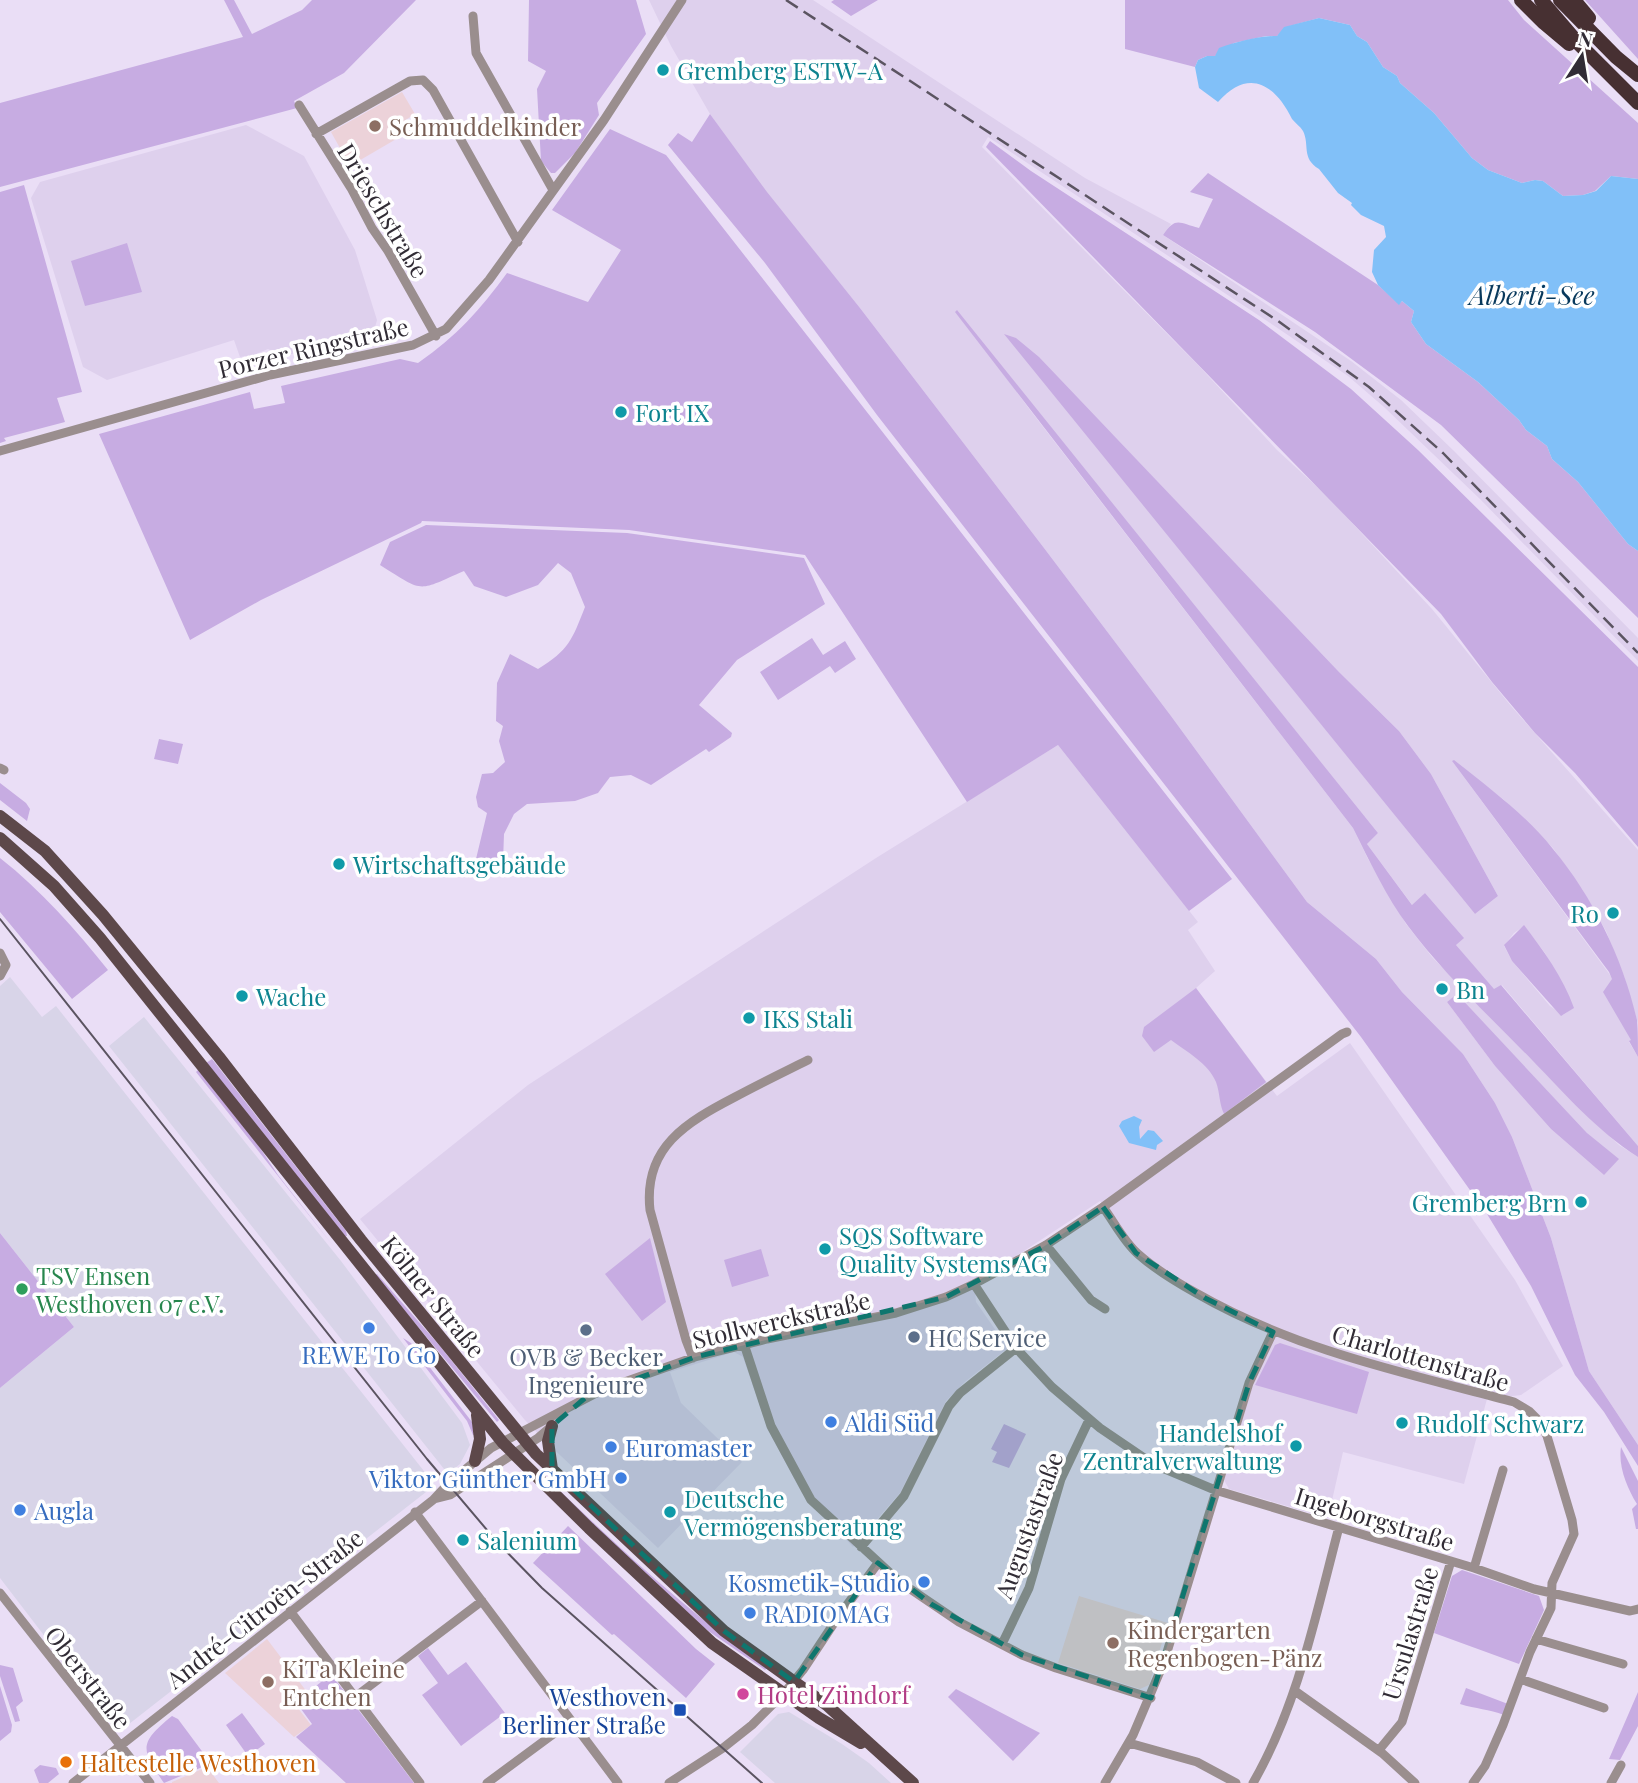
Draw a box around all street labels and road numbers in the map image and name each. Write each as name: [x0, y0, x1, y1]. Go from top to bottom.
street label: Drieschstraße: [331, 137, 437, 283]
street label: Porzer Ringstraße: [215, 310, 411, 384]
street label: Kölner Straße: [375, 1228, 493, 1364]
street label: Stollwerckstraße: [689, 1283, 873, 1355]
street label: Charlottenstraße: [1329, 1316, 1513, 1398]
street label: Augustastraße: [986, 1447, 1069, 1604]
street label: Ingeborgstraße: [1292, 1479, 1458, 1557]
street label: André-Citroën-Straße: [158, 1521, 369, 1696]
street label: Ursulastraße: [1373, 1562, 1445, 1704]
street label: Oberstraße: [39, 1619, 139, 1735]

